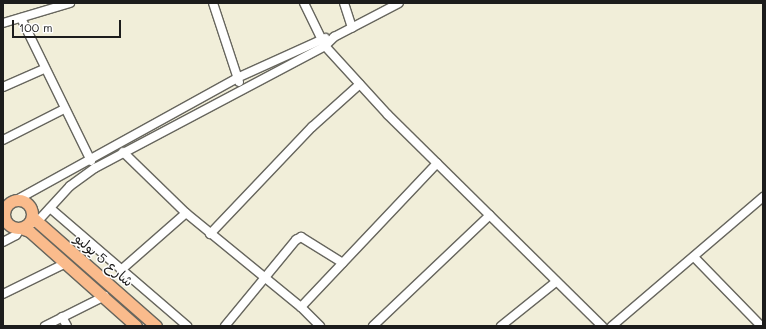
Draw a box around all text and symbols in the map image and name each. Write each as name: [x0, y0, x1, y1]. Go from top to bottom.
scale bar: [14, 12, 123, 38]
text: 100 m: [19, 19, 53, 35]
street label: شارع 5 يوليو: [71, 230, 137, 290]

